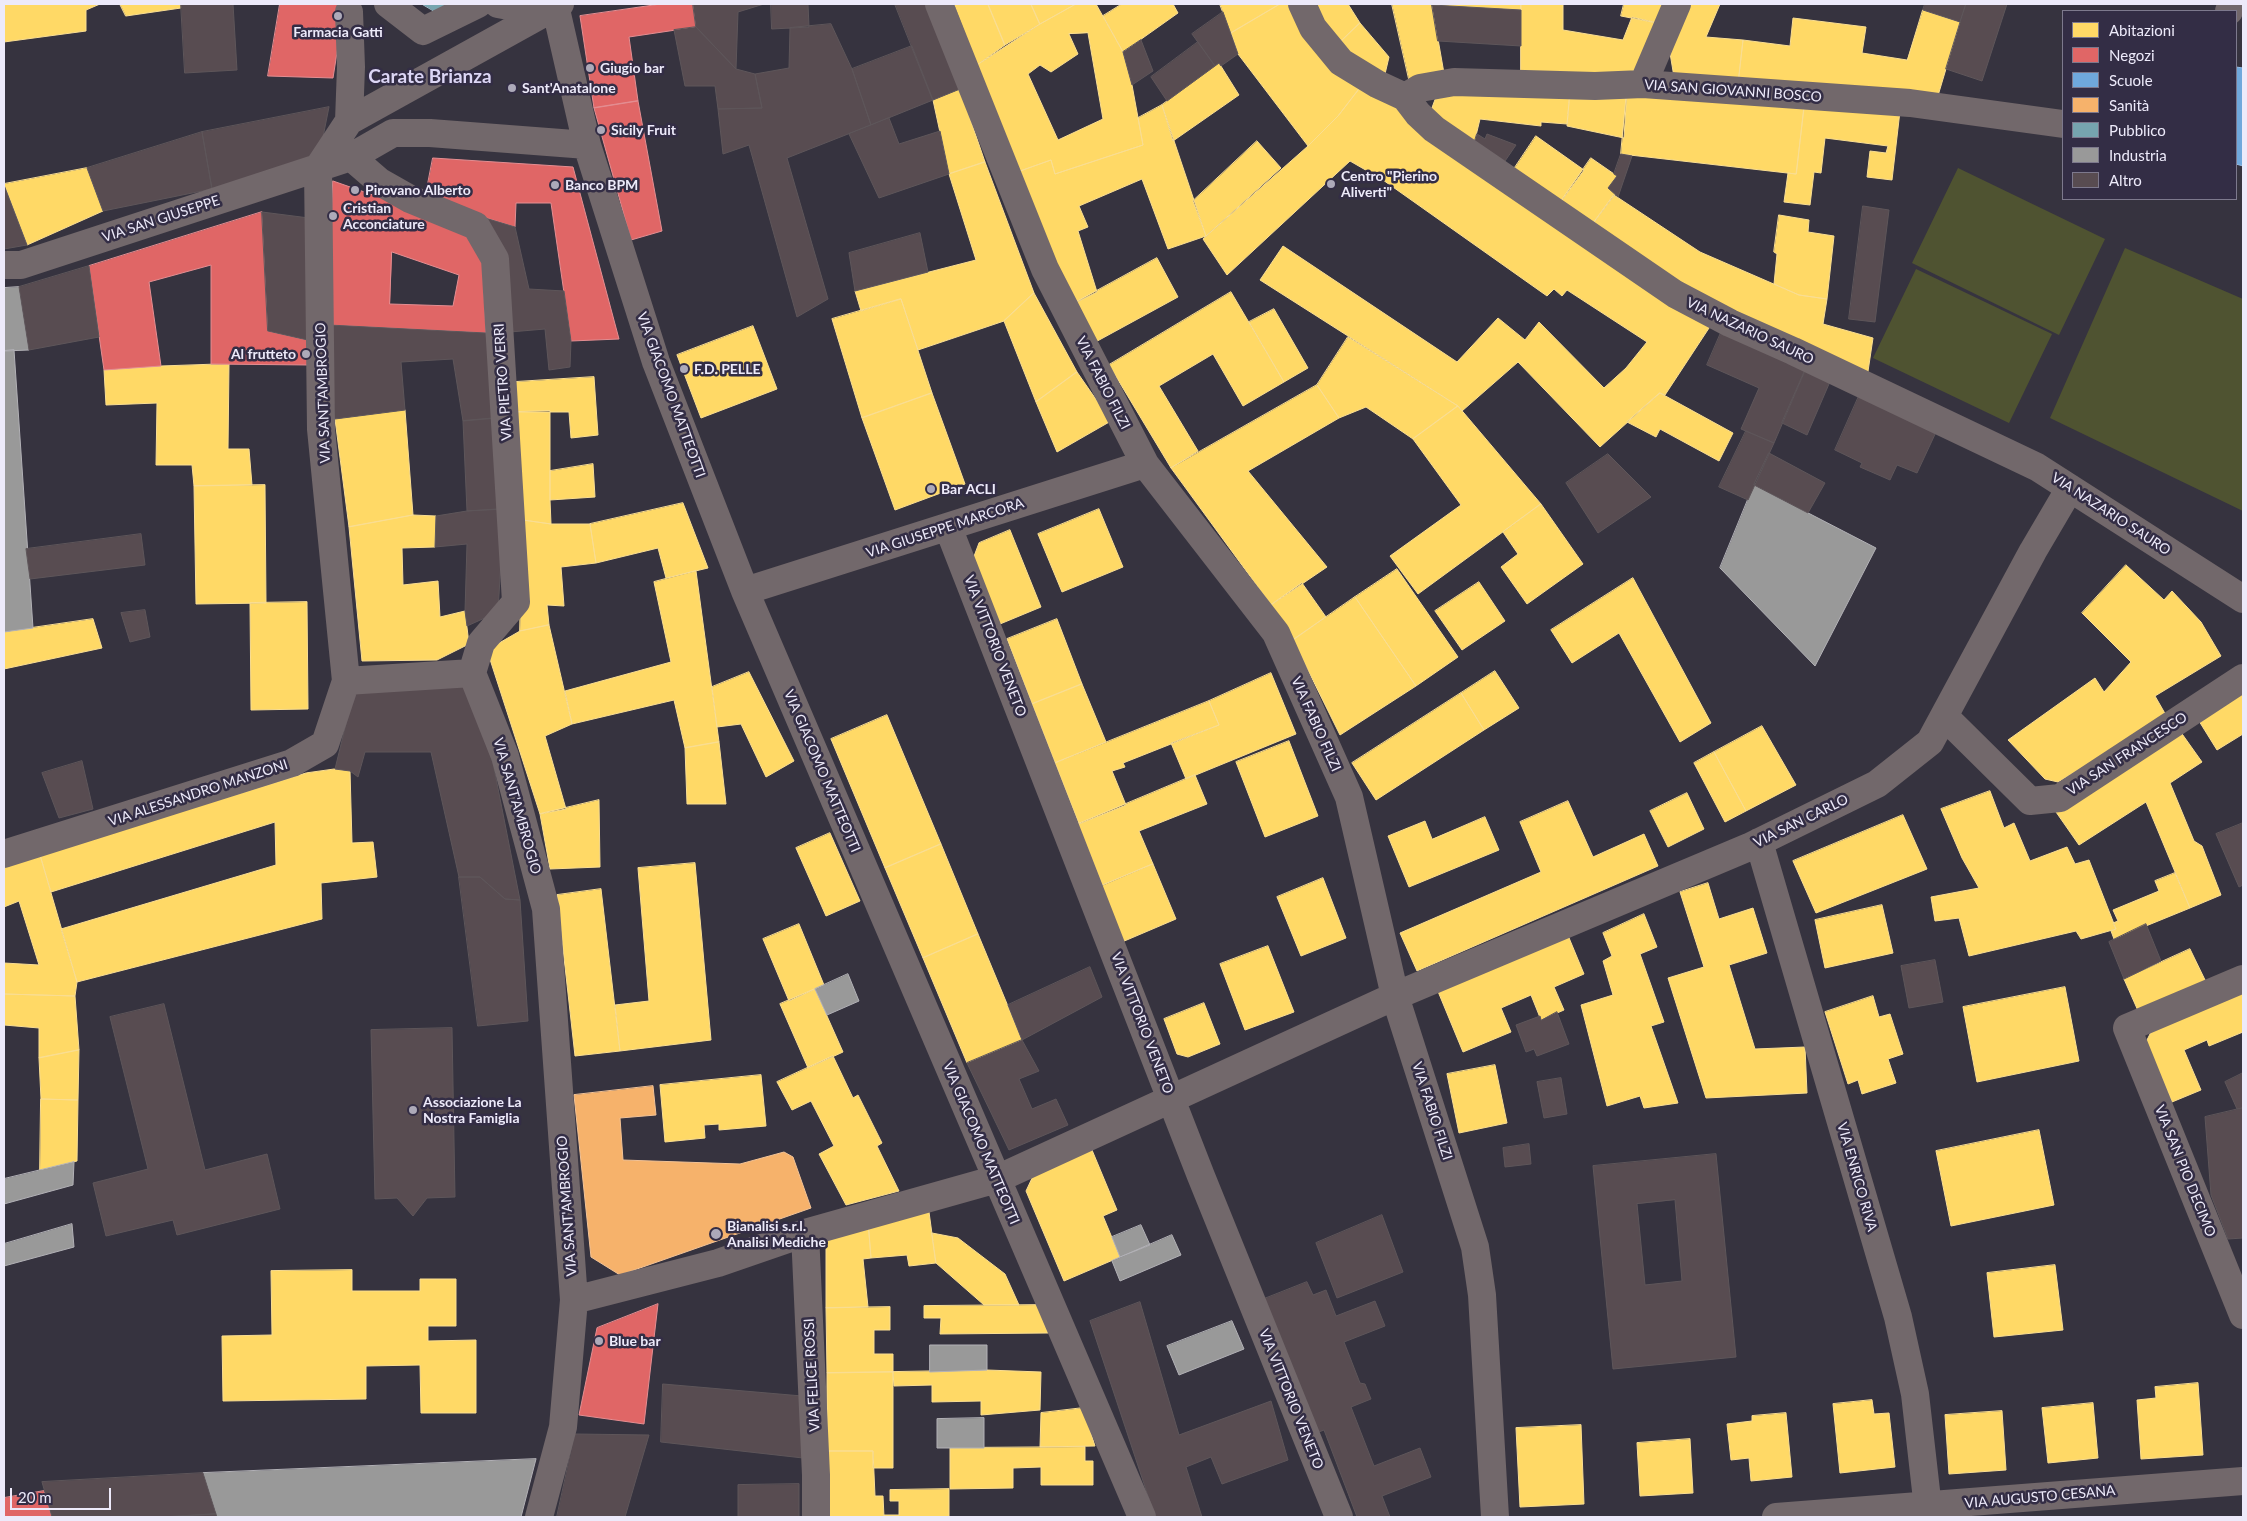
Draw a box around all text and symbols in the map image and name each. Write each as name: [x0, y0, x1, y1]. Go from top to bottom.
marker: Farmacia Gatti: [332, 10, 344, 22]
legend: [2062, 10, 2237, 200]
text: Abitazioni: [2109, 21, 2175, 39]
place label: Farmacia Gatti: [293, 24, 383, 40]
text: Negozi: [2109, 46, 2155, 64]
place label: Giugio bar: [600, 60, 664, 76]
marker: Giugio bar: [584, 62, 596, 74]
district label: Carate Brianza: [368, 66, 492, 88]
text: Scuole: [2109, 71, 2153, 89]
street label: VIA SAN GIOVANNI BOSCO: [1644, 76, 1822, 106]
place label: Sant'Anatalone: [522, 80, 616, 96]
marker: Sant'Anatalone: [506, 82, 518, 94]
text: Sanità: [2109, 96, 2149, 114]
text: Pubblico: [2109, 121, 2166, 139]
place label: Sicily Fruit: [611, 122, 676, 138]
marker: Sicily Fruit: [595, 124, 607, 136]
text: Industria: [2109, 146, 2167, 164]
place label: Centro "Pierino Aliverti": [1341, 168, 1437, 200]
text: Altro: [2109, 171, 2142, 189]
place label: Banco BPM: [565, 177, 638, 193]
marker: Centro "Pierino Aliverti": [1325, 178, 1337, 190]
marker: Banco BPM: [549, 179, 561, 191]
place label: Pirovano Alberto: [365, 182, 471, 198]
marker: Pirovano Alberto: [349, 184, 361, 196]
street label: VIA SAN GIUSEPPE: [100, 192, 222, 246]
place label: Cristian Acconciature: [343, 200, 425, 232]
marker: Cristian Acconciature: [327, 210, 339, 222]
street label: VIA NAZARIO SAURO: [1684, 294, 1816, 368]
street label: VIA GIACOMO MATTEOTTI: [633, 310, 709, 480]
street label: VIA SANT'AMBROGIO: [312, 322, 334, 464]
street label: VIA PIETRO VERRI: [491, 323, 515, 441]
street label: VIA FABIO FILZI: [1072, 334, 1134, 432]
place label: Al frutteto: [231, 346, 296, 362]
marker: Al frutteto: [300, 348, 312, 360]
place label: F.D. PELLE: [694, 361, 760, 377]
marker: F.D. PELLE: [678, 363, 690, 375]
street label: VIA NAZARIO SAURO: [2048, 469, 2174, 559]
place label: Bar ACLI: [941, 481, 996, 497]
marker: Bar ACLI: [925, 483, 937, 495]
street label: VIA GIUSEPPE MARCORA: [864, 495, 1026, 561]
street label: VIA VITTORIO VENETO: [960, 573, 1030, 719]
street label: VIA FABIO FILZI: [1288, 674, 1344, 774]
street label: VIA GIACOMO MATTEOTTI: [780, 687, 864, 855]
street label: VIA SAN FRANCESCO: [2064, 709, 2190, 799]
street label: VIA SANT'AMBROGIO: [489, 736, 545, 876]
street label: VIA ALESSANDRO MANZONI: [106, 756, 290, 830]
street label: VIA SAN CARLO: [1751, 791, 1851, 851]
street label: VIA VITTORIO VENETO: [1107, 950, 1177, 1096]
street label: VIA GIACOMO MATTEOTTI: [939, 1059, 1023, 1227]
street label: VIA FABIO FILZI: [1408, 1060, 1456, 1162]
place label: Associazione La Nostra Famiglia: [423, 1094, 522, 1126]
street label: VIA SAN PIO DECIMO: [2151, 1103, 2219, 1239]
marker: Associazione La Nostra Famiglia: [407, 1104, 419, 1116]
street label: VIA ENRICO RIVA: [1833, 1120, 1881, 1234]
street label: VIA SANT'AMBROGIO: [554, 1135, 580, 1277]
place label: Bianalisi s.r.l. Analisi Mediche: [727, 1218, 826, 1250]
marker: Bianalisi s.r.l. Analisi Mediche: [709, 1227, 723, 1241]
street label: VIA FELICE ROSSI: [801, 1318, 823, 1432]
street label: VIA VITTORIO VENETO: [1255, 1326, 1327, 1472]
place label: Blue bar: [609, 1333, 661, 1349]
marker: Blue bar: [593, 1335, 605, 1347]
scale bar: [12, 1478, 114, 1510]
street label: VIA AUGUSTO CESANA: [1964, 1482, 2116, 1512]
text: 20 m: [18, 1488, 52, 1506]

